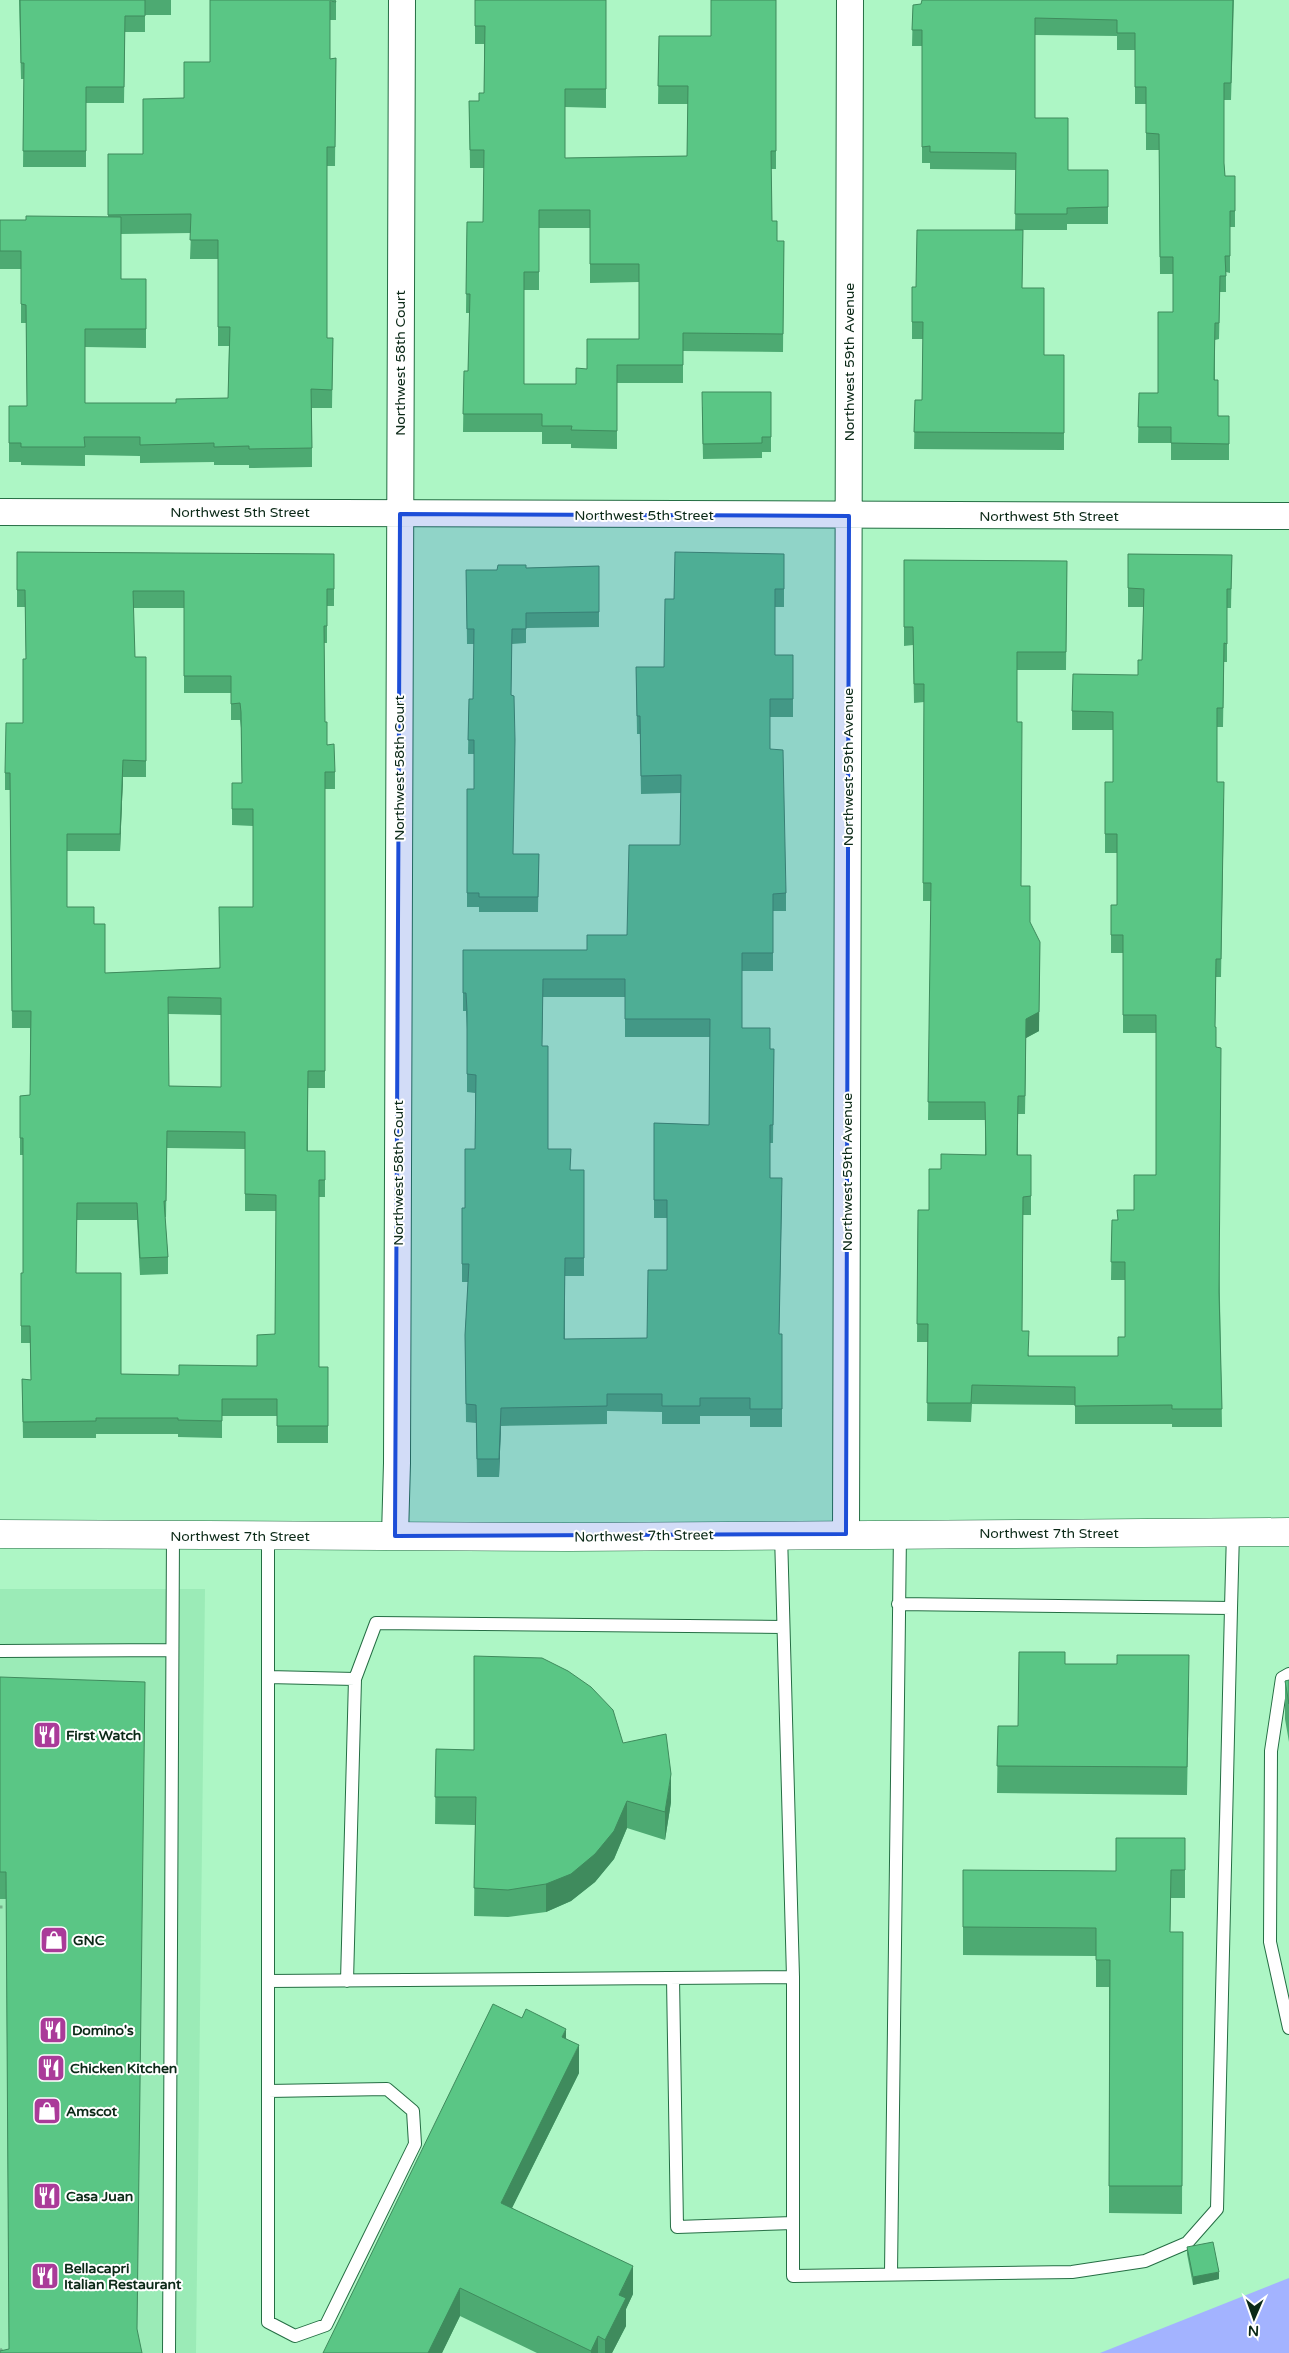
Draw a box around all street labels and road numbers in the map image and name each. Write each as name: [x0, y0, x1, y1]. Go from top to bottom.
street label: Northwest 59th Avenue: [841, 283, 858, 441]
street label: Northwest 58th Court: [392, 290, 409, 436]
street label: Northwest 5th Street: [170, 504, 310, 521]
street label: Northwest 5th Street: [574, 507, 714, 524]
street label: Northwest 5th Street: [979, 508, 1119, 525]
street label: Northwest 59th Avenue: [840, 688, 857, 846]
street label: Northwest 58th Court: [391, 695, 408, 841]
street label: Northwest 59th Avenue: [839, 1093, 856, 1251]
street label: Northwest 58th Court: [390, 1100, 407, 1246]
street label: Northwest 7th Street: [979, 1525, 1119, 1542]
street label: Northwest 7th Street: [574, 1526, 715, 1546]
street label: Northwest 7th Street: [170, 1528, 310, 1545]

